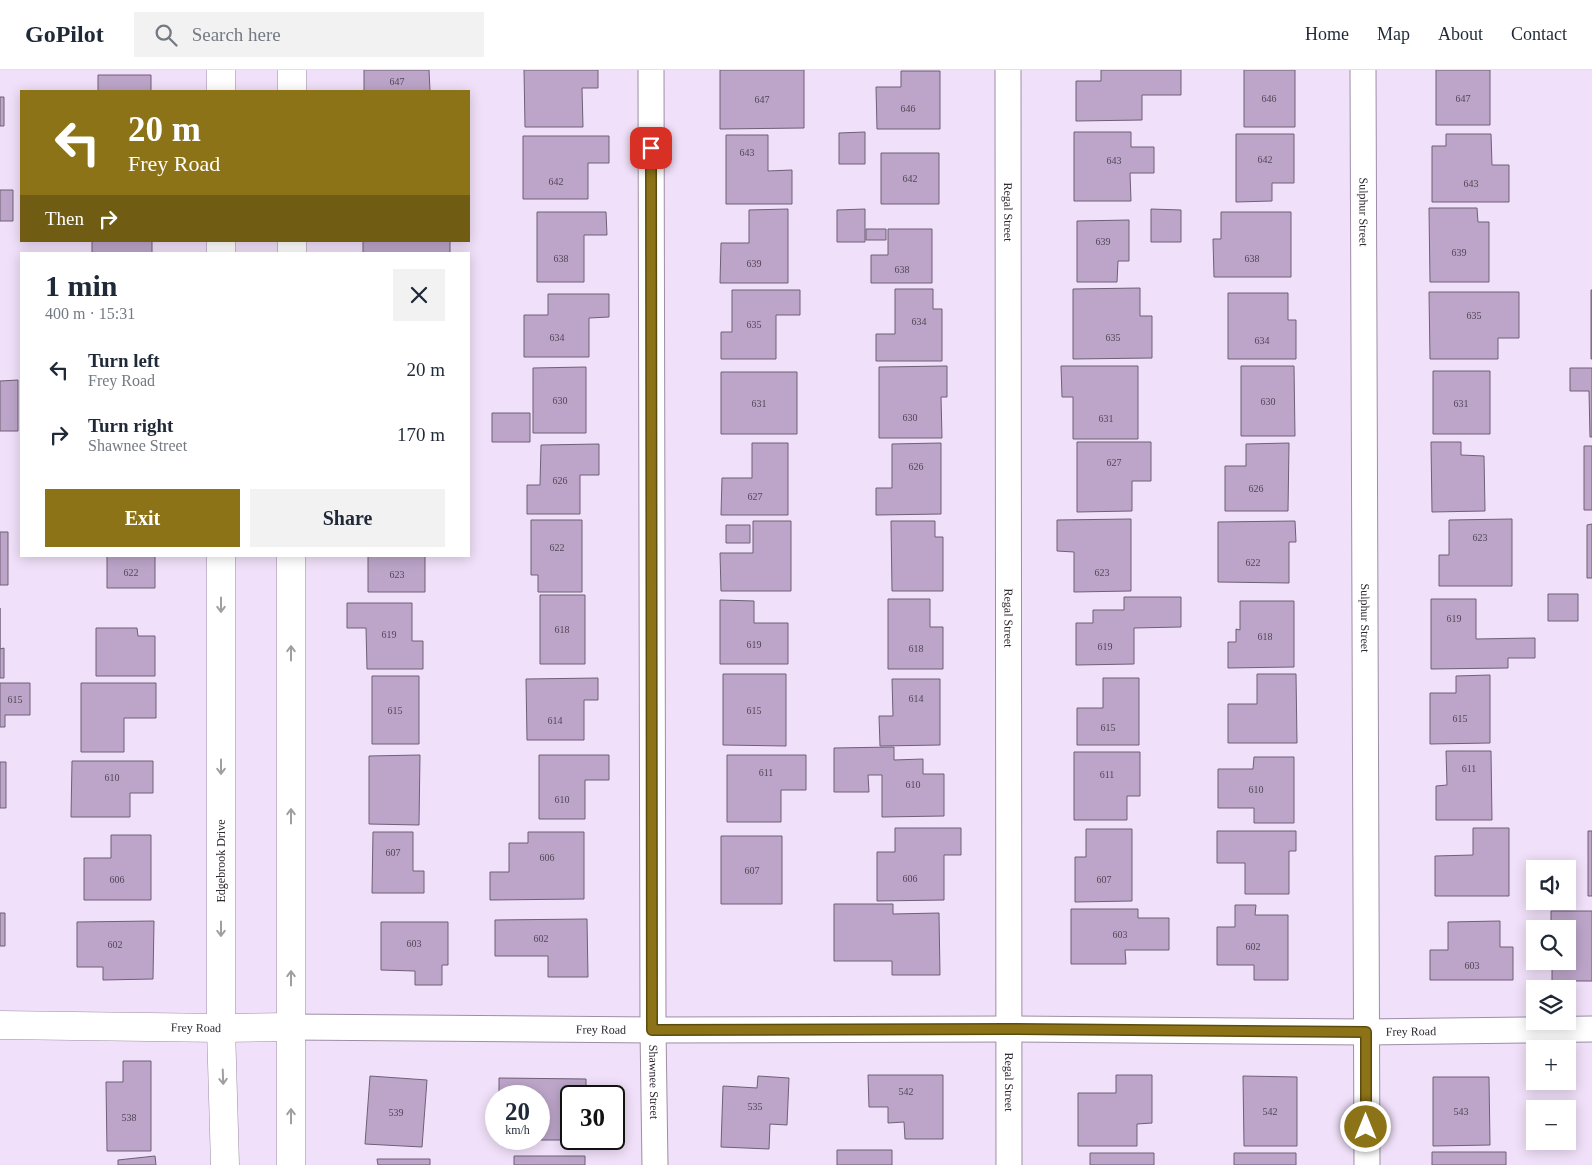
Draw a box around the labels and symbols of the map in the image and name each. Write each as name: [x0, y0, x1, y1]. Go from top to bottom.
house number: 647: [390, 76, 405, 87]
house number: 646: [1262, 93, 1277, 104]
house number: 647: [1456, 93, 1471, 104]
house number: 647: [755, 94, 770, 105]
house number: 646: [901, 103, 916, 114]
pin: [630, 127, 672, 169]
house number: 643: [740, 147, 755, 158]
house number: 642: [1258, 154, 1273, 165]
house number: 643: [1107, 155, 1122, 166]
house number: 642: [903, 173, 918, 184]
house number: 642: [549, 176, 564, 187]
street label: Sulphur Street: [1356, 177, 1371, 247]
house number: 643: [1464, 178, 1479, 189]
street label: Regal Street: [1001, 182, 1015, 242]
house number: 639: [1096, 236, 1111, 247]
house number: 639: [1452, 247, 1467, 258]
house number: 638: [554, 253, 569, 264]
house number: 638: [1245, 253, 1260, 264]
house number: 639: [747, 258, 762, 269]
house number: 638: [895, 264, 910, 275]
house number: 635: [1467, 310, 1482, 321]
house number: 634: [912, 316, 927, 327]
house number: 635: [747, 319, 762, 330]
house number: 634: [550, 332, 565, 343]
house number: 635: [1106, 332, 1121, 343]
house number: 634: [1255, 335, 1270, 346]
house number: 630: [553, 395, 568, 406]
house number: 630: [1261, 396, 1276, 407]
house number: 631: [752, 398, 767, 409]
house number: 631: [1454, 398, 1469, 409]
house number: 630: [903, 412, 918, 423]
house number: 631: [1099, 413, 1114, 424]
house number: 627: [1107, 457, 1122, 468]
house number: 626: [909, 461, 924, 472]
house number: 626: [553, 475, 568, 486]
house number: 626: [1249, 483, 1264, 494]
house number: 627: [748, 491, 763, 502]
house number: 623: [1473, 532, 1488, 543]
house number: 622: [550, 542, 565, 553]
house number: 622: [1246, 557, 1261, 568]
house number: 622: [124, 567, 139, 578]
house number: 623: [1095, 567, 1110, 578]
house number: 623: [390, 569, 405, 580]
street label: Sulphur Street: [1358, 583, 1372, 653]
street label: Regal Street: [1001, 588, 1016, 648]
one-way arrow: [216, 596, 226, 613]
house number: 619: [1447, 613, 1462, 624]
house number: 618: [555, 624, 570, 635]
house number: 619: [382, 629, 397, 640]
house number: 618: [1258, 631, 1273, 642]
house number: 619: [747, 639, 762, 650]
house number: 619: [1098, 641, 1113, 652]
house number: 618: [909, 643, 924, 654]
one-way arrow: [286, 646, 296, 662]
house number: 614: [909, 693, 924, 704]
house number: 615: [8, 694, 23, 705]
house number: 615: [388, 705, 403, 716]
house number: 615: [747, 705, 762, 716]
house number: 615: [1453, 713, 1468, 724]
house number: 614: [548, 715, 563, 726]
house number: 615: [1101, 722, 1116, 733]
one-way arrow: [217, 759, 226, 775]
house number: 611: [1462, 763, 1476, 774]
house number: 611: [759, 767, 773, 778]
house number: 611: [1100, 769, 1114, 780]
house number: 610: [105, 772, 120, 783]
house number: 610: [906, 779, 921, 790]
house number: 610: [1249, 784, 1264, 795]
house number: 610: [555, 794, 570, 805]
one-way arrow: [286, 808, 296, 824]
street label: Edgebrook Drive: [214, 820, 228, 902]
house number: 607: [386, 847, 401, 858]
house number: 606: [540, 852, 555, 863]
house number: 607: [745, 865, 760, 876]
house number: 606: [903, 873, 918, 884]
house number: 606: [110, 874, 125, 885]
house number: 607: [1097, 874, 1112, 885]
one-way arrow: [216, 920, 226, 937]
house number: 603: [1113, 929, 1128, 940]
house number: 602: [534, 933, 549, 944]
house number: 603: [407, 938, 422, 949]
house number: 602: [108, 939, 123, 950]
house number: 602: [1246, 941, 1261, 952]
house number: 603: [1465, 960, 1480, 971]
one-way arrow: [286, 971, 296, 987]
street label: Frey Road: [171, 1020, 221, 1035]
street label: Frey Road: [576, 1022, 626, 1037]
street label: Frey Road: [1386, 1024, 1436, 1039]
street label: Shawnee Street: [646, 1045, 661, 1120]
street label: Regal Street: [1002, 1052, 1016, 1112]
one-way arrow: [218, 1069, 227, 1085]
speed limit sign: 30: [560, 1085, 625, 1150]
house number: 542: [899, 1086, 914, 1097]
position arrow: [1339, 1100, 1391, 1152]
house number: 535: [748, 1101, 763, 1112]
house number: 542: [1263, 1106, 1278, 1117]
house number: 543: [1454, 1106, 1469, 1117]
house number: 539: [389, 1107, 404, 1118]
one-way arrow: [286, 1109, 296, 1125]
house number: 538: [122, 1112, 137, 1123]

